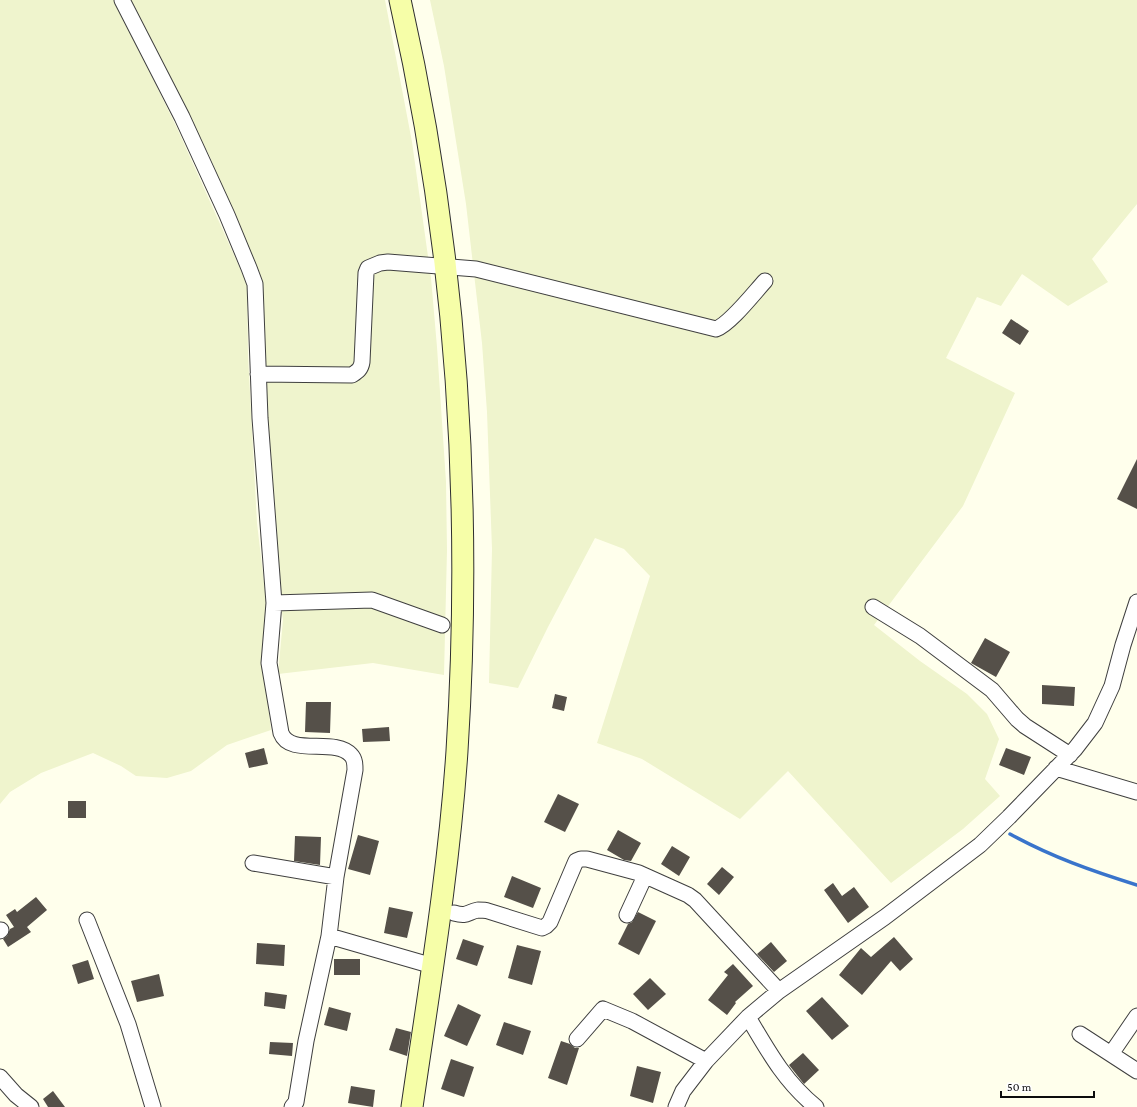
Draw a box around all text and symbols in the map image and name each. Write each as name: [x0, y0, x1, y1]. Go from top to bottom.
scale bar: [1001, 1073, 1094, 1099]
text: 50 m: [1007, 1080, 1032, 1094]

